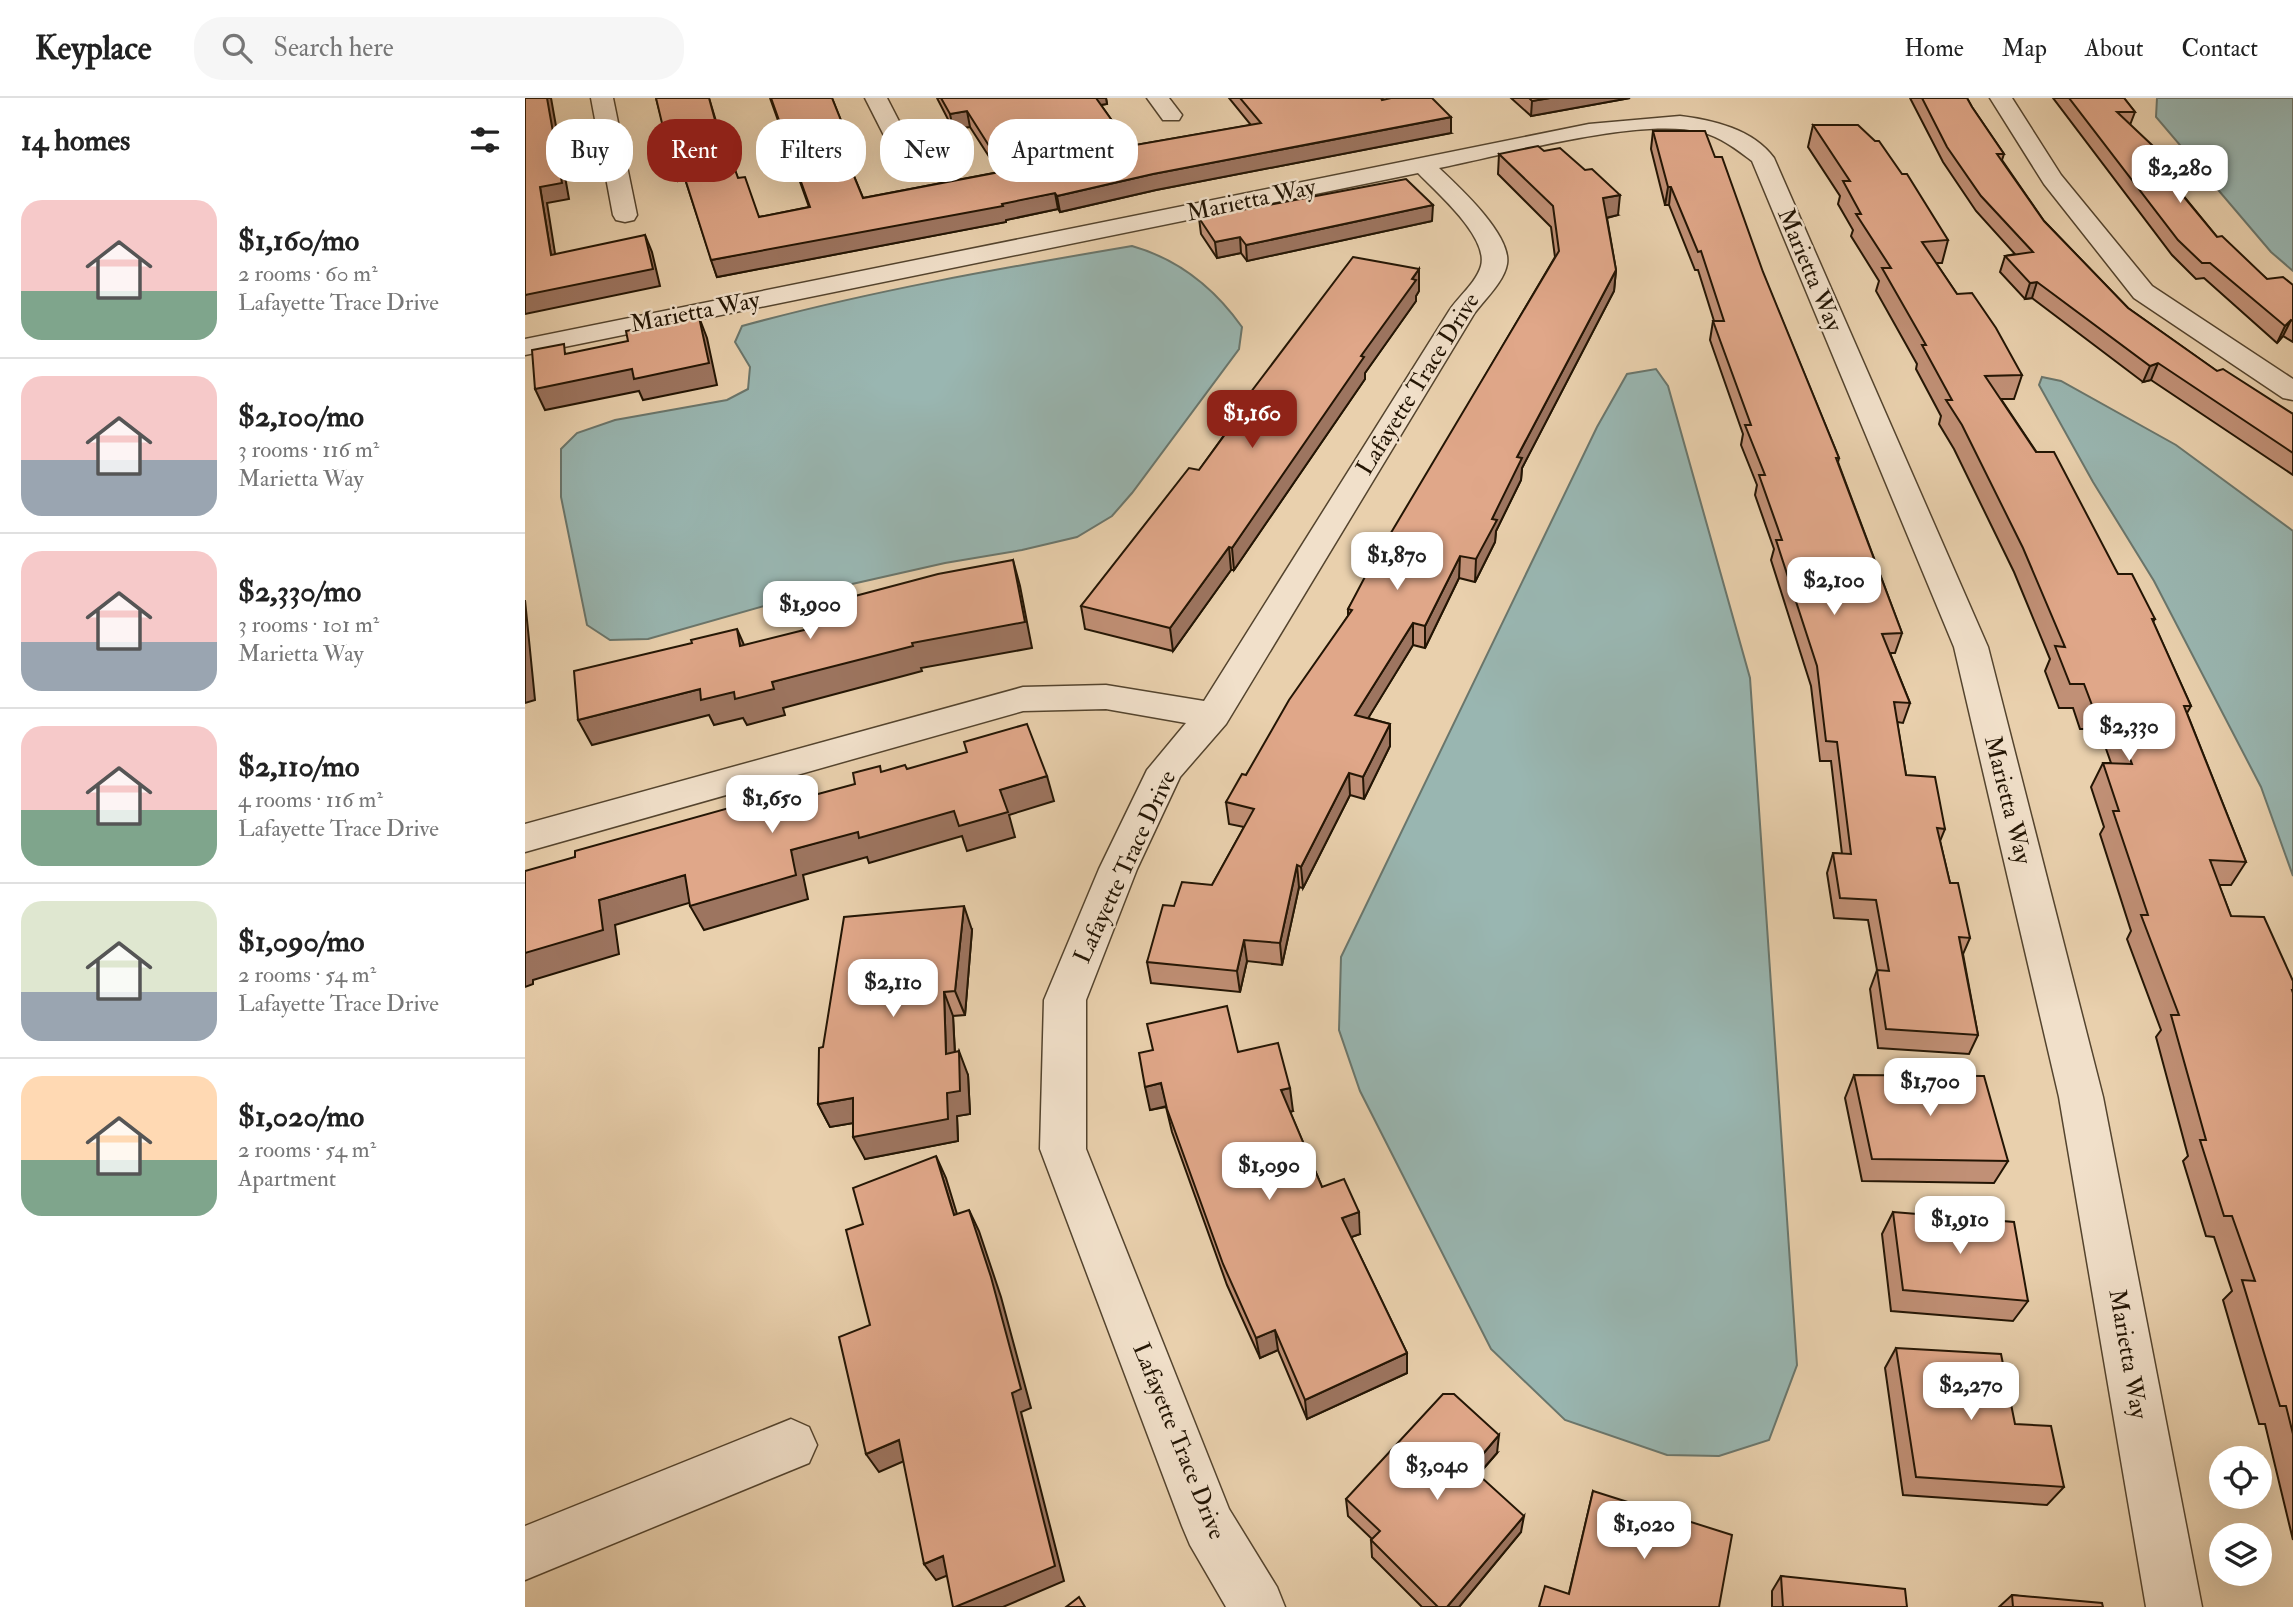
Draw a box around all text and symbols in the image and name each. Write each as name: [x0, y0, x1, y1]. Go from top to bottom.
search box: [194, 17, 684, 80]
text: Keyplace: [35, 28, 152, 69]
icon: search: [218, 29, 256, 67]
text: Search here: [274, 32, 394, 64]
text: Home: [1904, 33, 1964, 64]
text: Map: [2002, 33, 2047, 64]
text: About: [2085, 33, 2144, 64]
text: Contact: [2182, 33, 2258, 64]
chip: Buy: [546, 119, 633, 182]
chip: Rent: [647, 119, 742, 182]
chip: Filters: [756, 119, 866, 182]
chip: New: [880, 119, 974, 182]
chip: Apartment: [988, 119, 1138, 182]
icon: filters: [466, 121, 504, 159]
text: 14 homes: [21, 122, 130, 159]
pin: $2,280: [2123, 146, 2237, 205]
text: $2,280: [2148, 153, 2212, 182]
street label: Marietta Way: [1184, 171, 1319, 229]
street label: Marietta Way: [1770, 204, 1850, 337]
text: $1,160/mo: [238, 222, 359, 259]
icon: home: [77, 228, 161, 312]
text: 2 rooms · 60 m²: [238, 259, 378, 288]
street label: Marietta Way: [628, 284, 763, 340]
street label: Lafayette Trace Drive: [1349, 287, 1487, 481]
text: Lafayette Trace Drive: [238, 288, 439, 317]
pin: $1,160: [1195, 390, 1309, 450]
text: $2,100/mo: [238, 398, 364, 435]
text: $1,160: [1223, 398, 1281, 427]
icon: home: [77, 404, 161, 488]
text: 3 rooms · 116 m²: [238, 435, 379, 464]
text: Marietta Way: [238, 464, 364, 493]
pin: $1,870: [1340, 532, 1454, 592]
text: $1,870: [1367, 540, 1427, 569]
pin: $2,100: [1777, 558, 1891, 617]
text: $2,100: [1803, 565, 1865, 594]
text: $2,330/mo: [238, 573, 361, 610]
icon: home: [77, 579, 161, 663]
pin: $1,900: [753, 582, 867, 641]
text: $1,900: [779, 589, 841, 618]
text: 3 rooms · 101 m²: [238, 610, 379, 639]
text: Marietta Way: [238, 639, 364, 668]
pin: $2,330: [2072, 704, 2186, 763]
text: $2,330: [2099, 711, 2159, 740]
street label: Marietta Way: [1977, 733, 2039, 868]
text: $2,110/mo: [238, 748, 359, 785]
icon: home: [77, 754, 161, 838]
street label: Lafayette Trace Drive: [1067, 766, 1183, 968]
pin: $1,650: [715, 776, 829, 835]
text: $1,650: [742, 783, 802, 812]
text: 4 rooms · 116 m²: [238, 785, 383, 814]
text: Lafayette Trace Drive: [238, 814, 439, 843]
text: $1,090/mo: [238, 923, 364, 960]
icon: home: [77, 929, 161, 1013]
text: 2 rooms · 54 m²: [238, 960, 376, 989]
pin: $2,110: [836, 960, 950, 1019]
text: $2,110: [864, 967, 922, 996]
text: Lafayette Trace Drive: [238, 989, 439, 1018]
pin: $1,700: [1873, 1058, 1987, 1118]
text: $1,700: [1900, 1066, 1960, 1095]
text: $1,020/mo: [238, 1098, 364, 1135]
icon: home: [77, 1104, 161, 1188]
text: 2 rooms · 54 m²: [238, 1135, 376, 1164]
pin: $1,090: [1212, 1142, 1326, 1202]
text: $1,090: [1238, 1150, 1300, 1179]
text: Apartment: [238, 1164, 336, 1193]
pin: $1,910: [1903, 1196, 2017, 1256]
text: $1,910: [1931, 1204, 1989, 1233]
street label: Marietta Way: [2101, 1287, 2155, 1422]
street label: Lafayette Trace Drive: [1125, 1338, 1233, 1544]
pin: $2,270: [1914, 1362, 2028, 1422]
text: $2,270: [1939, 1370, 2003, 1399]
pin: $3,040: [1380, 1442, 1494, 1502]
map controls: [2209, 1446, 2272, 1586]
button: locate: [2209, 1446, 2272, 1509]
text: $3,040: [1405, 1450, 1469, 1479]
pin: $1,020: [1587, 1502, 1701, 1561]
text: $1,020: [1613, 1509, 1675, 1538]
button: layers: [2209, 1523, 2272, 1586]

